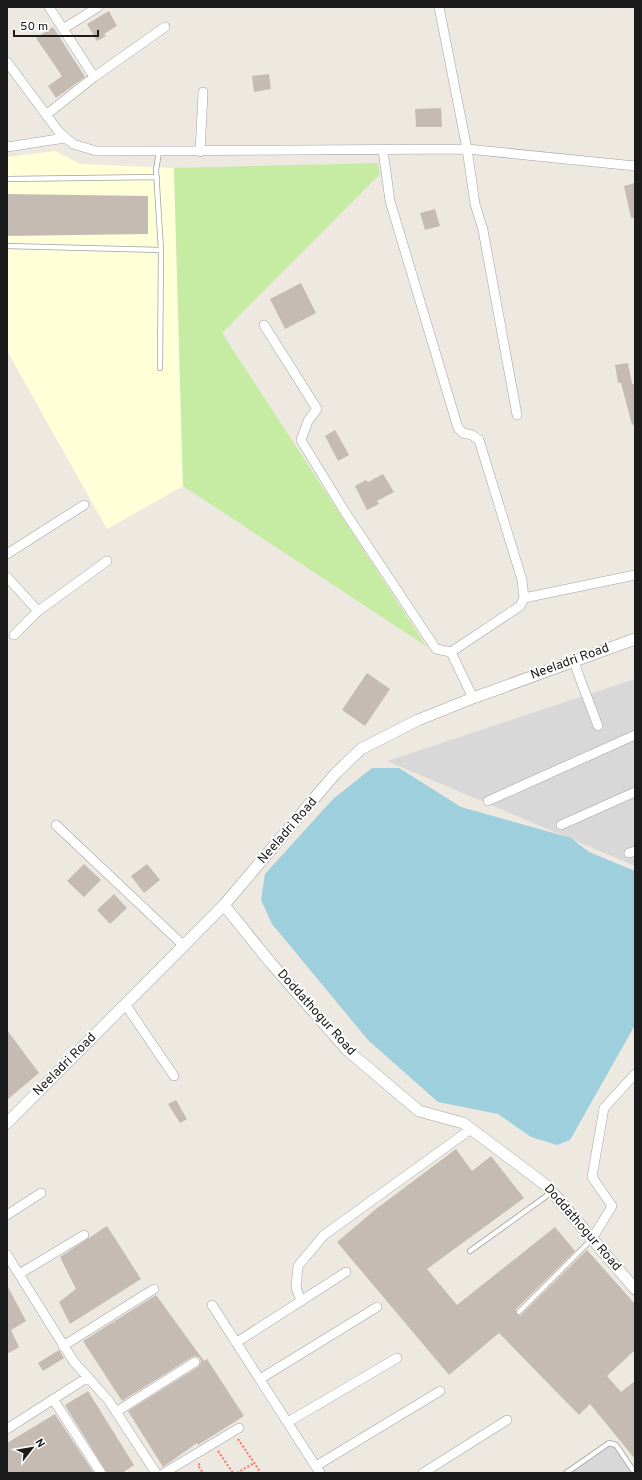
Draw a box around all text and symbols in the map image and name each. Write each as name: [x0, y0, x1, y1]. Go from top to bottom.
scale bar: [14, 12, 98, 38]
text: 50 m: [20, 19, 48, 35]
street label: Neeladri Road: [528, 640, 612, 684]
street label: Neeladri Road: [255, 795, 321, 867]
street label: Doddathogur Road: [273, 967, 359, 1059]
street label: Neeladri Road: [30, 1030, 100, 1100]
street label: Doddathogur Road: [540, 1181, 624, 1275]
north arrow: [12, 1428, 52, 1468]
text: N: [32, 1436, 48, 1450]

